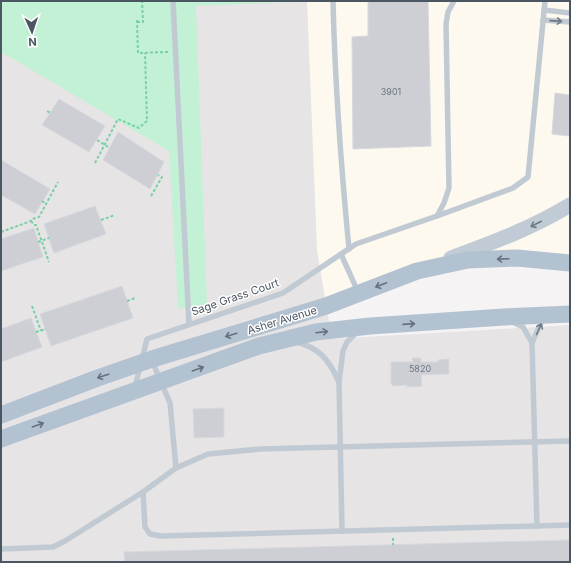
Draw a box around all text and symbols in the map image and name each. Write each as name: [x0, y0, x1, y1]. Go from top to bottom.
north arrow: [12, 12, 52, 52]
one-way arrow: [549, 17, 562, 24]
text: N: [28, 35, 37, 49]
house number: 3901: [381, 86, 401, 97]
one-way arrow: [530, 221, 542, 228]
one-way arrow: [497, 255, 510, 262]
street label: Sage Grass Court: [189, 275, 281, 319]
one-way arrow: [375, 281, 387, 289]
street label: Asher Avenue: [245, 303, 319, 337]
one-way arrow: [402, 320, 415, 327]
one-way arrow: [535, 324, 543, 336]
one-way arrow: [315, 328, 328, 336]
one-way arrow: [225, 332, 238, 339]
house number: 5820: [409, 363, 431, 374]
one-way arrow: [191, 365, 204, 372]
one-way arrow: [98, 372, 110, 380]
one-way arrow: [31, 421, 43, 429]

